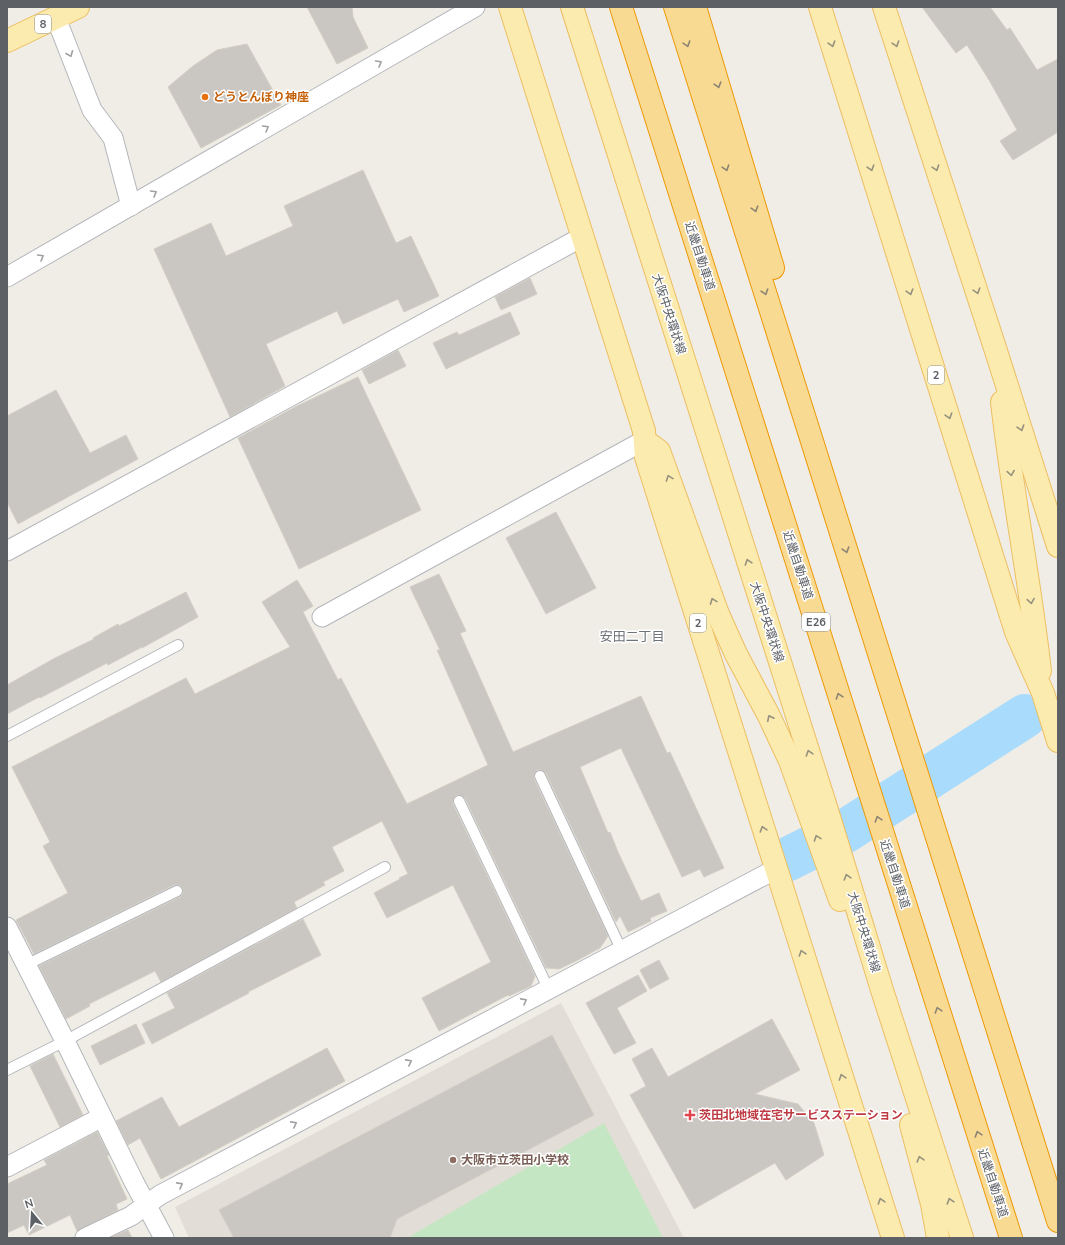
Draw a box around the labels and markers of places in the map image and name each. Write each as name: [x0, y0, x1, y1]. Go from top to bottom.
place label: どうとんぼり神座: [213, 89, 309, 105]
marker: どうとんぼり神座: [200, 92, 210, 102]
place label: 茨田北地域在宅サービスステーション: [699, 1107, 903, 1123]
marker: 茨田北地域在宅サービスステーション: [684, 1109, 696, 1121]
place label: 大阪市立茨田小学校: [461, 1152, 569, 1168]
marker: 大阪市立茨田小学校: [448, 1155, 458, 1165]

